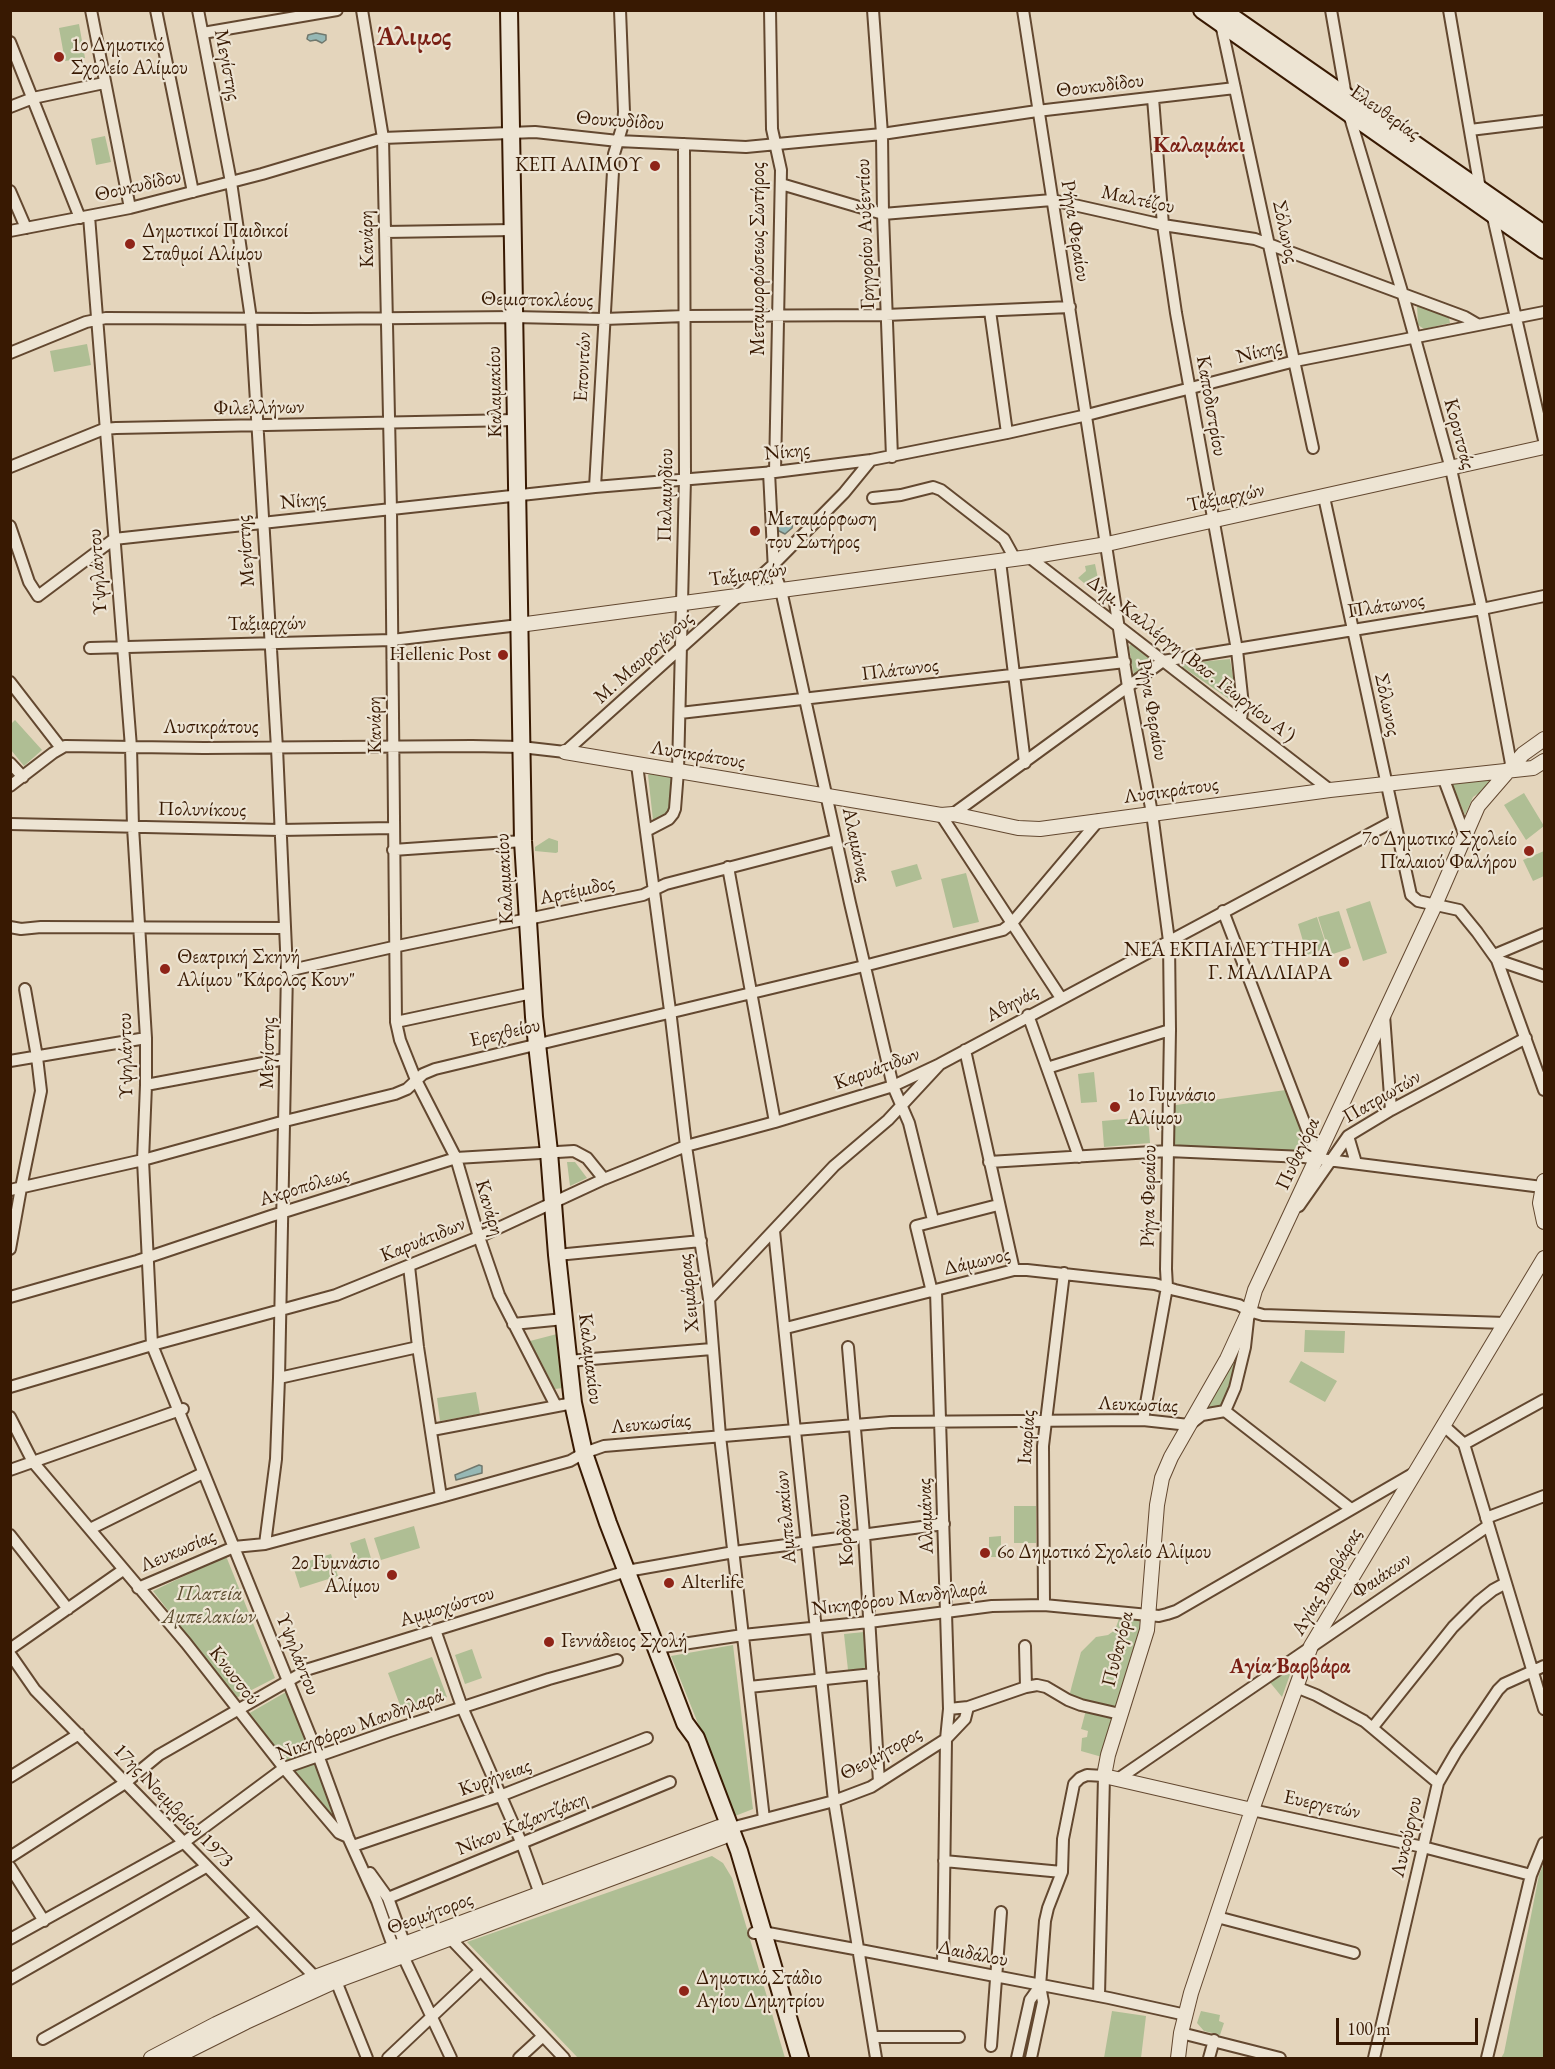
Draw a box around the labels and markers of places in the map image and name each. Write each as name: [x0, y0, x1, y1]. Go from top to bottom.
place label: 1ο Δημοτικό Σχολείο Αλίμου: [71, 34, 188, 81]
marker: 1ο Δημοτικό Σχολείο Αλίμου: [52, 50, 66, 64]
place label: ΚΕΠ ΑΛΙΜΟΥ: [515, 154, 643, 178]
marker: ΚΕΠ ΑΛΙΜΟΥ: [648, 159, 662, 173]
place label: Δημοτικοί Παιδικοί Σταθμοί Αλίμου: [142, 220, 288, 267]
marker: Δημοτικοί Παιδικοί Σταθμοί Αλίμου: [123, 237, 137, 251]
place label: Μεταμόρφωση του Σωτήρος: [767, 508, 877, 555]
marker: Μεταμόρφωση του Σωτήρος: [748, 524, 762, 538]
place label: Hellenic Post: [389, 643, 491, 667]
marker: Hellenic Post: [496, 648, 510, 662]
place label: 7ο Δημοτικό Σχολείο Παλαιού Φαλήρου: [1362, 828, 1517, 875]
marker: 7ο Δημοτικό Σχολείο Παλαιού Φαλήρου: [1522, 844, 1536, 858]
place label: ΝΕΑ ΕΚΠΑΙΔΕΥΤΗΡΙΑ Γ. ΜΑΛΛΙΑΡΑ: [1124, 939, 1332, 986]
place label: Θεατρική Σκηνή Αλίμου "Κάρολος Κουν": [177, 946, 355, 993]
marker: ΝΕΑ ΕΚΠΑΙΔΕΥΤΗΡΙΑ Γ. ΜΑΛΛΙΑΡΑ: [1337, 955, 1351, 969]
marker: Θεατρική Σκηνή Αλίμου "Κάρολος Κουν": [158, 962, 172, 976]
place label: 1ο Γυμνάσιο Αλίμου: [1127, 1084, 1216, 1131]
marker: 1ο Γυμνάσιο Αλίμου: [1108, 1100, 1122, 1114]
place label: 6ο Δημοτικό Σχολείο Αλίμου: [997, 1541, 1211, 1565]
marker: 6ο Δημοτικό Σχολείο Αλίμου: [978, 1546, 992, 1560]
place label: 2ο Γυμνάσιο Αλίμου: [291, 1552, 380, 1599]
marker: 2ο Γυμνάσιο Αλίμου: [385, 1568, 399, 1582]
place label: Alterlife: [681, 1571, 744, 1595]
marker: Alterlife: [662, 1576, 676, 1590]
place label: Γεννάδειος Σχολή: [561, 1630, 687, 1654]
marker: Γεννάδειος Σχολή: [542, 1635, 556, 1649]
place label: Δημοτικό Στάδιο Αγίου Δημητρίου: [696, 1967, 825, 2014]
marker: Δημοτικό Στάδιο Αγίου Δημητρίου: [677, 1984, 691, 1998]

